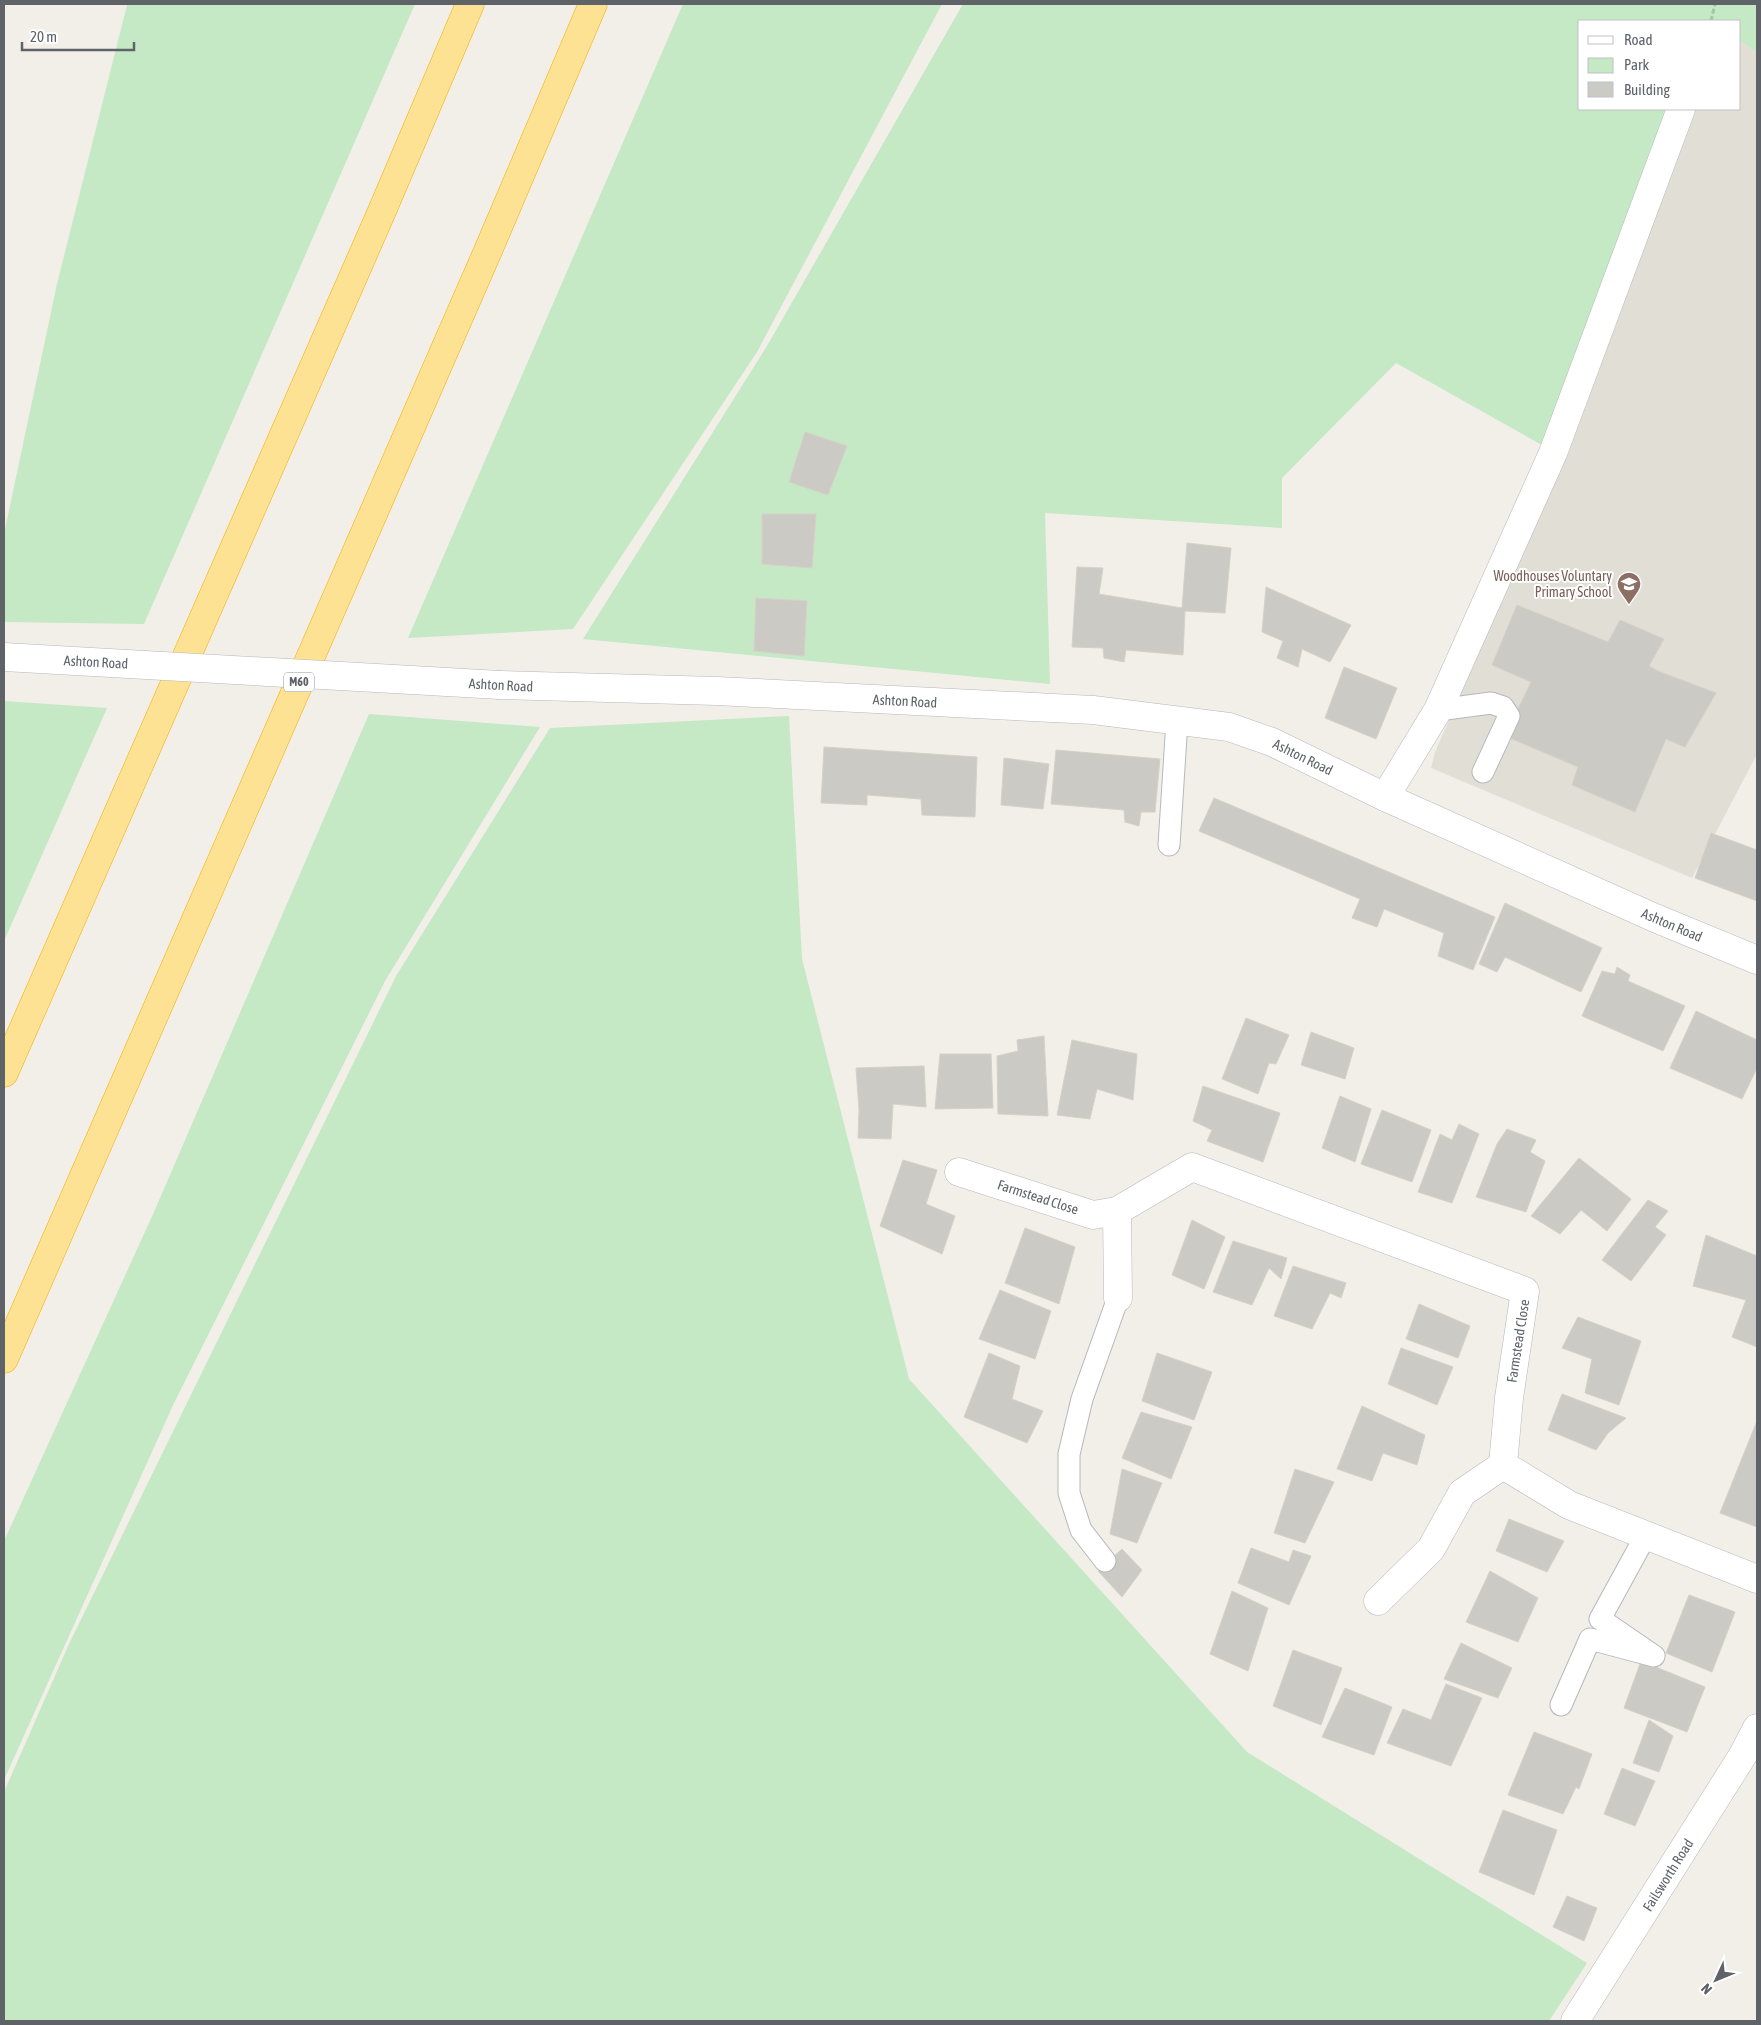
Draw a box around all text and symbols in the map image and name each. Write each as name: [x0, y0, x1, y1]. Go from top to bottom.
scale bar: [22, 20, 135, 52]
legend: [1578, 20, 1741, 110]
text: 20 m: [30, 28, 57, 45]
text: Road: [1624, 31, 1653, 48]
text: Park: [1624, 56, 1649, 73]
text: Building: [1624, 81, 1670, 98]
place label: Woodhouses Voluntary Primary School: [1493, 568, 1612, 600]
school or university icon: Woodhouses Voluntary Primary School: [1616, 571, 1642, 605]
street label: Ashton Road: [63, 652, 129, 672]
road number: M60: [284, 672, 314, 692]
street label: Ashton Road: [468, 675, 534, 695]
street label: Ashton Road: [872, 691, 938, 711]
street label: Ashton Road: [1271, 736, 1335, 778]
street label: Ashton Road: [1639, 905, 1705, 945]
street label: Farmstead Close: [996, 1176, 1080, 1218]
street label: Farmstead Close: [1504, 1298, 1532, 1384]
street label: Failsworth Road: [1639, 1836, 1697, 1914]
north arrow: [1691, 1955, 1741, 2005]
text: N: [1698, 1981, 1715, 1998]

